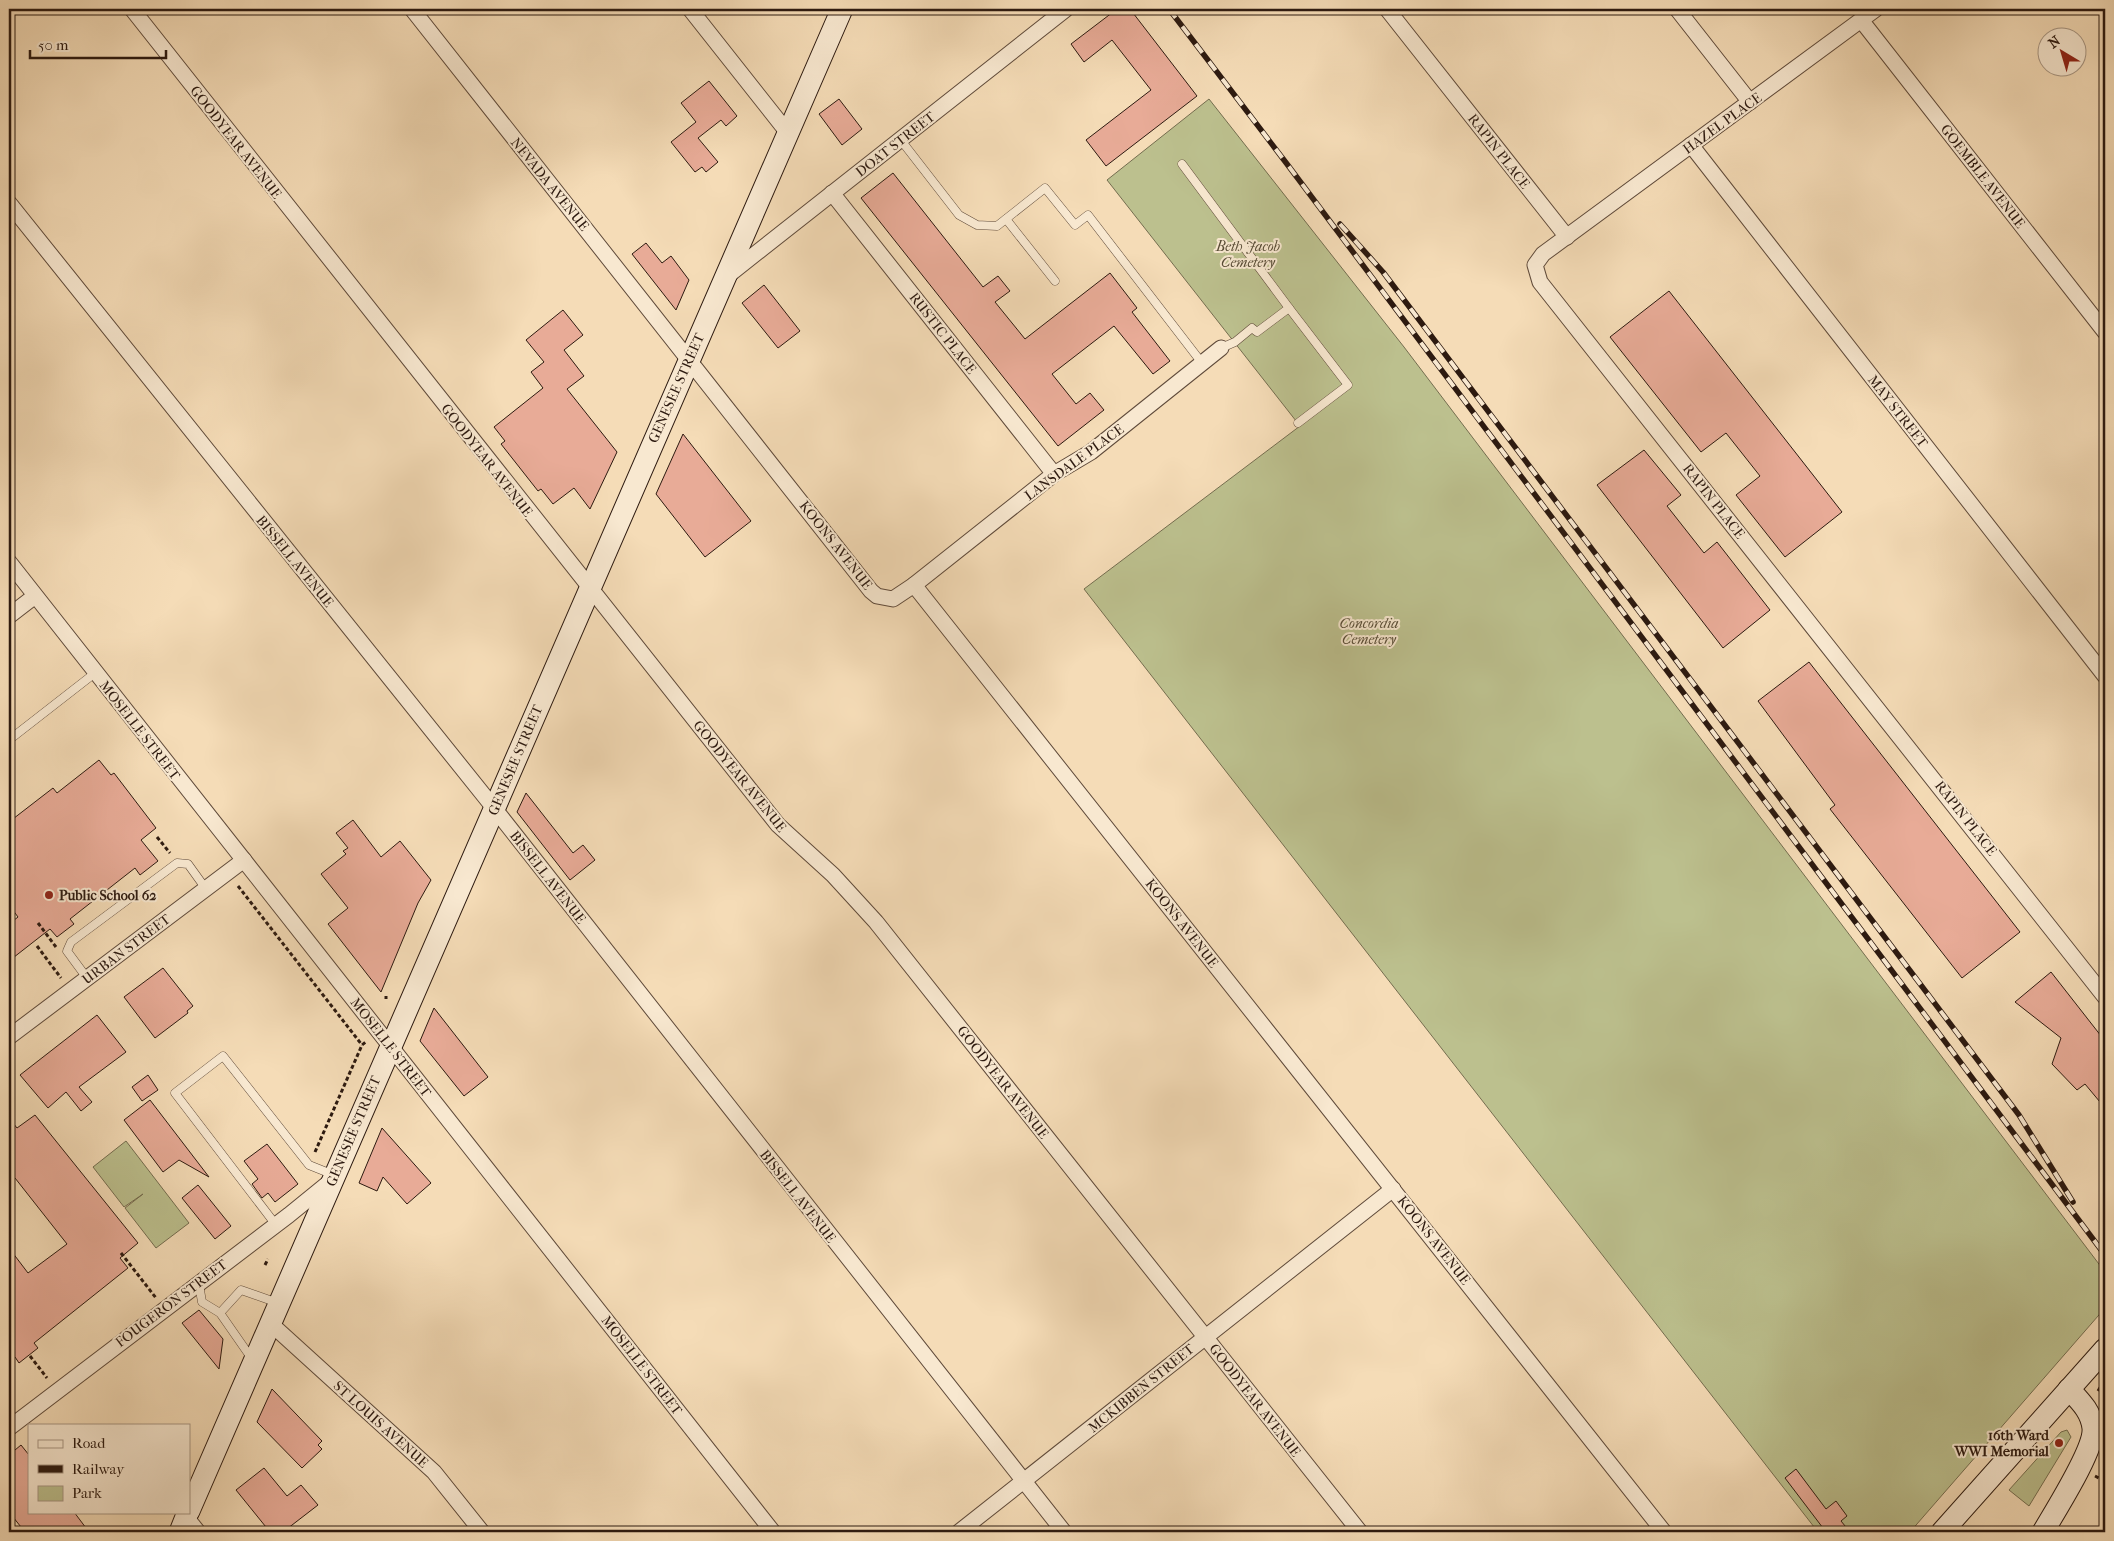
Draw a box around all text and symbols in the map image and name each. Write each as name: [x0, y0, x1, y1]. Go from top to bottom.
scale bar: [30, 28, 166, 60]
north arrow: [2036, 28, 2086, 78]
text: N: [2045, 32, 2064, 52]
text: 50 m: [38, 36, 69, 54]
street label: GOODYEAR AVENUE: [186, 82, 285, 203]
street label: HAZEL PLACE: [1680, 89, 1765, 158]
street label: DOAT STREET: [852, 108, 939, 181]
street label: RAPIN PLACE: [1464, 110, 1533, 193]
street label: GOEMBLE AVENUE: [1937, 121, 2029, 232]
street label: NEVADA AVENUE: [507, 134, 593, 235]
park label: Beth Jacob Cemetery: [1215, 238, 1281, 271]
street label: RUSTIC PLACE: [906, 289, 980, 378]
street label: GENESEE STREET: [645, 330, 709, 446]
street label: MAY STREET: [1864, 372, 1932, 451]
street label: GOODYEAR AVENUE: [437, 400, 536, 521]
street label: LANSDALE PLACE: [1021, 420, 1128, 504]
street label: RAPIN PLACE: [1679, 460, 1748, 543]
street label: KOONS AVENUE: [796, 497, 876, 594]
street label: BISSELL AVENUE: [252, 512, 337, 611]
park label: Concordia Cemetery: [1340, 615, 1398, 648]
street label: MOSELLE STREET: [96, 677, 184, 784]
street label: GENESEE STREET: [485, 702, 547, 818]
street label: GOODYEAR AVENUE: [689, 717, 790, 836]
street label: RAPIN PLACE: [1931, 777, 2000, 860]
street label: BISSELL AVENUE: [506, 827, 589, 928]
street label: KOONS AVENUE: [1142, 875, 1222, 972]
place label: Public School 62: [59, 887, 157, 904]
marker: Public School 62: [43, 889, 55, 901]
street label: URBAN STREET: [79, 910, 174, 988]
street label: MOSELLE STREET: [347, 994, 435, 1101]
street label: GOODYEAR AVENUE: [953, 1022, 1052, 1143]
street label: GENESEE STREET: [323, 1073, 385, 1189]
street label: BISSELL AVENUE: [756, 1146, 839, 1247]
street label: KOONS AVENUE: [1394, 1192, 1474, 1289]
street label: FOUGERON STREET: [112, 1256, 231, 1351]
street label: MOSELLE STREET: [598, 1312, 686, 1419]
street label: MCKIBBEN STREET: [1085, 1340, 1198, 1436]
street label: GOODYEAR AVENUE: [1205, 1340, 1304, 1461]
street label: ST LOUIS AVENUE: [330, 1377, 432, 1472]
legend: [28, 1424, 190, 1514]
place label: 16th Ward WWI Memorial: [1953, 1427, 2050, 1460]
text: Road: [72, 1434, 106, 1452]
marker: 16th Ward WWI Memorial: [2053, 1437, 2065, 1449]
text: Railway: [72, 1460, 125, 1478]
text: Park: [72, 1484, 102, 1502]

